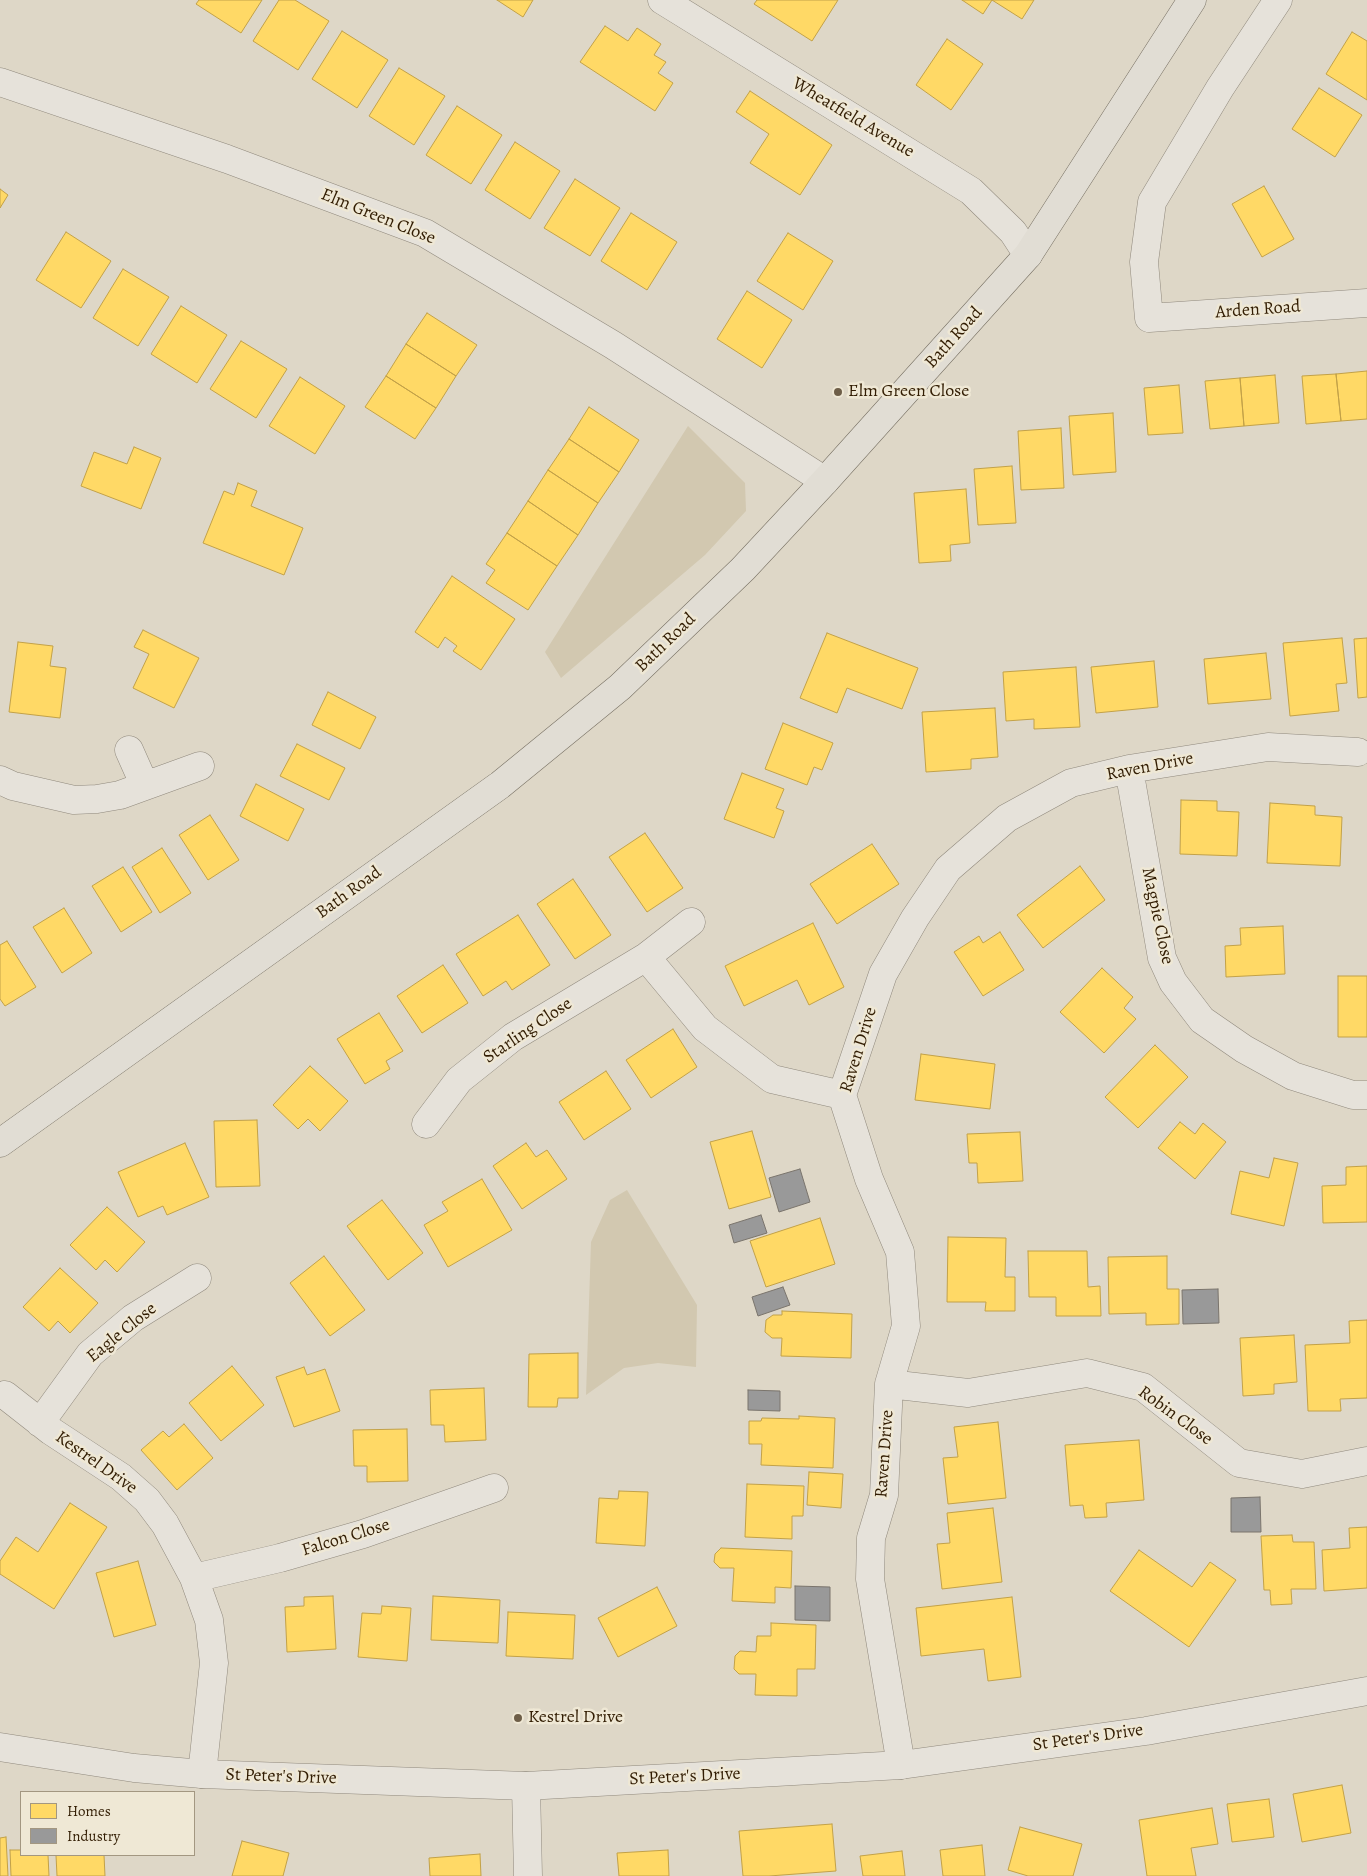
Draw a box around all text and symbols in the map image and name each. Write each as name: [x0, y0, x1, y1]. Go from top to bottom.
street label: Wheatfield Avenue: [788, 73, 918, 163]
street label: Elm Green Close: [318, 184, 438, 250]
street label: Arden Road: [1215, 296, 1301, 324]
street label: Bath Road: [921, 303, 987, 373]
place label: Elm Green Close: [848, 381, 969, 403]
marker: Elm Green Close: [832, 386, 844, 398]
street label: Bath Road: [631, 609, 701, 677]
street label: Raven Drive: [1105, 748, 1195, 786]
street label: Bath Road: [312, 862, 386, 924]
street label: Magpie Close: [1136, 866, 1178, 966]
street label: Starling Close: [479, 993, 577, 1069]
street label: Raven Drive: [836, 1005, 882, 1095]
street label: Eagle Close: [83, 1298, 161, 1368]
street label: Robin Close: [1133, 1382, 1217, 1450]
street label: Raven Drive: [871, 1409, 899, 1499]
street label: Kestrel Drive: [51, 1427, 141, 1499]
street label: Falcon Close: [299, 1514, 393, 1562]
place label: Kestrel Drive: [528, 1707, 623, 1729]
marker: Kestrel Drive: [512, 1712, 524, 1724]
street label: St Peter's Drive: [1031, 1720, 1145, 1756]
street label: St Peter's Drive: [629, 1763, 741, 1791]
street label: St Peter's Drive: [225, 1764, 337, 1790]
legend: [20, 1791, 195, 1856]
text: Homes: [67, 1801, 111, 1821]
text: Industry: [67, 1826, 120, 1846]

